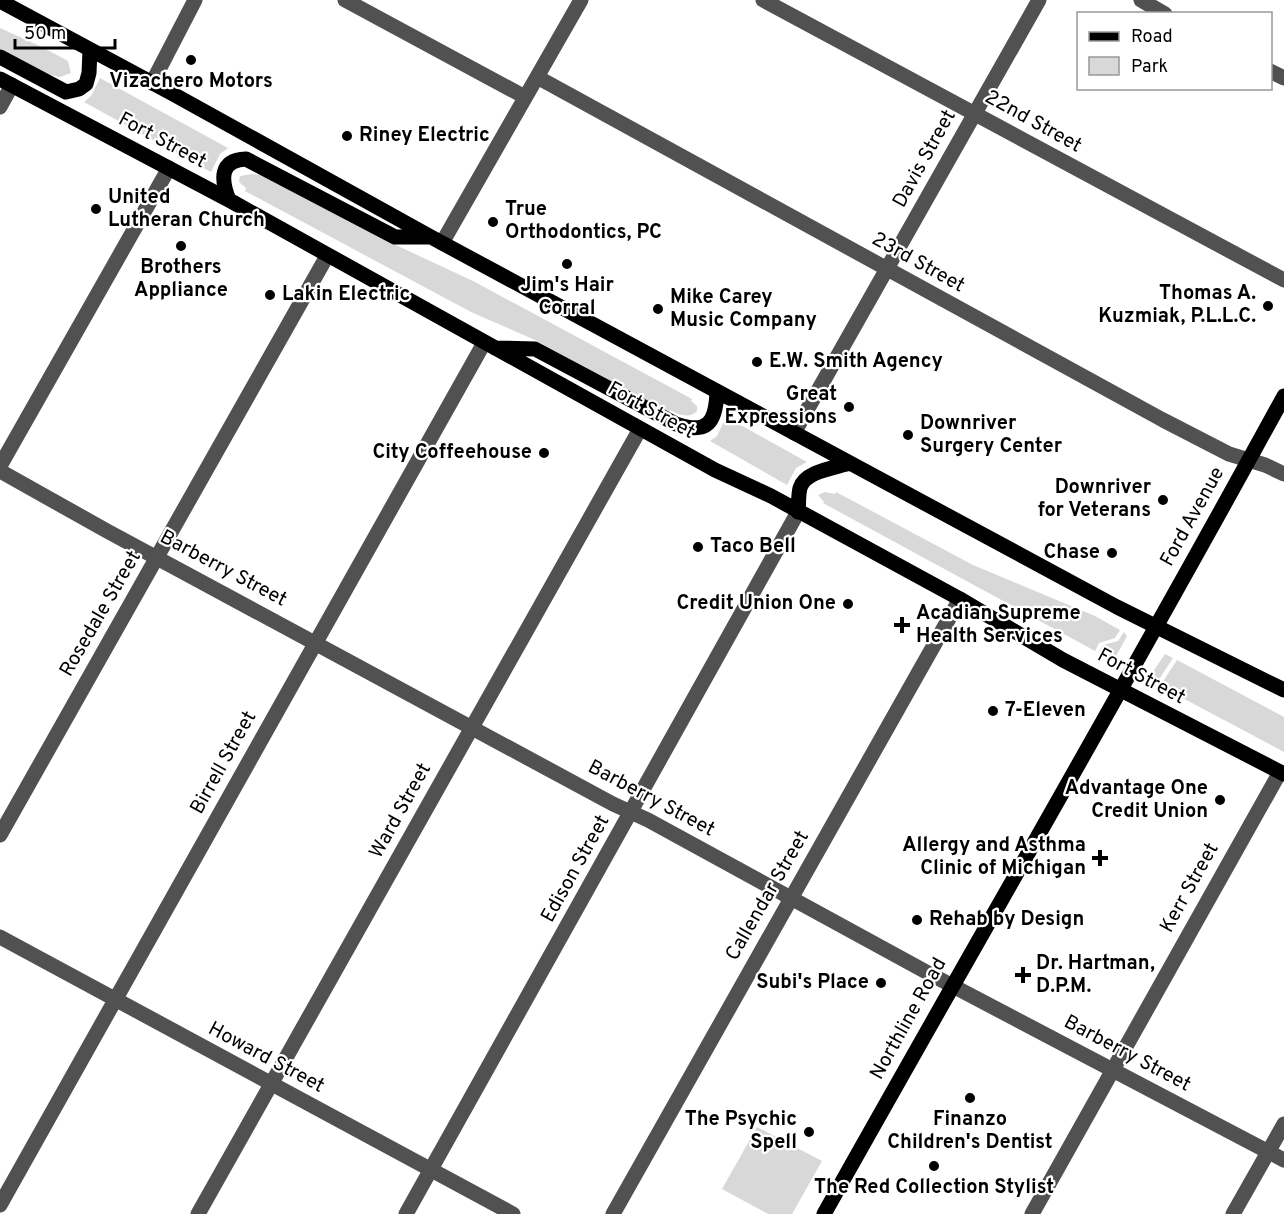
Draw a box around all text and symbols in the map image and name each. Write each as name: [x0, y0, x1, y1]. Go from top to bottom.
scale bar: [15, 12, 116, 50]
legend: [1077, 12, 1272, 90]
text: 50 m: [24, 23, 66, 46]
text: Road: [1131, 26, 1173, 49]
marker: Vizachero Motors: [184, 53, 198, 67]
text: Park: [1131, 56, 1168, 79]
place label: Vizachero Motors: [109, 69, 273, 95]
street label: 22nd Street: [980, 85, 1086, 159]
street label: Davis Street: [887, 105, 963, 213]
street label: Fort Street: [113, 107, 211, 175]
place label: Riney Electric: [359, 123, 490, 149]
marker: Riney Electric: [340, 129, 354, 143]
place label: United Lutheran Church: [108, 185, 265, 234]
place label: True Orthodontics, PC: [505, 197, 662, 246]
marker: United Lutheran Church: [89, 202, 103, 216]
marker: True Orthodontics, PC: [486, 215, 500, 229]
street label: 23rd Street: [867, 227, 969, 299]
marker: Brothers Appliance: [174, 239, 188, 253]
place label: Brothers Appliance: [134, 255, 228, 304]
marker: Jim's Hair Corral: [560, 257, 574, 271]
place label: Jim's Hair Corral: [520, 273, 614, 322]
place label: Thomas A. Kuzmiak, P.L.L.C.: [1098, 281, 1256, 330]
place label: Lakin Electric: [282, 282, 410, 308]
place label: Mike Carey Music Company: [670, 285, 817, 334]
marker: Lakin Electric: [263, 288, 277, 302]
marker: Thomas A. Kuzmiak, P.L.L.C.: [1261, 299, 1275, 313]
marker: Mike Carey Music Company: [651, 302, 665, 316]
place label: E.W. Smith Agency: [769, 349, 943, 375]
marker: E.W. Smith Agency: [750, 355, 764, 369]
street label: Fort Street: [603, 376, 699, 446]
place label: Great Expressions: [725, 382, 837, 431]
marker: Great Expressions: [842, 400, 856, 414]
place label: Downriver Surgery Center: [920, 411, 1063, 460]
marker: Downriver Surgery Center: [901, 428, 915, 442]
place label: City Coffeehouse: [372, 440, 532, 466]
marker: City Coffeehouse: [537, 446, 551, 460]
street label: Ford Avenue: [1155, 463, 1231, 571]
place label: Downriver for Veterans: [1038, 475, 1152, 524]
marker: Downriver for Veterans: [1156, 493, 1170, 507]
street label: Barberry Street: [155, 525, 291, 613]
place label: Taco Bell: [710, 534, 796, 560]
marker: Taco Bell: [691, 540, 705, 554]
place label: Chase: [1043, 540, 1100, 566]
street label: Rosedale Street: [54, 546, 148, 682]
marker: Chase: [1105, 546, 1119, 560]
place label: Credit Union One: [677, 591, 836, 617]
marker: Credit Union One: [841, 597, 855, 611]
place label: Acadian Supreme Health Services: [916, 601, 1081, 650]
marker: Acadian Supreme Health Services: [893, 616, 911, 634]
street label: Fort Street: [1092, 643, 1190, 711]
place label: 7-Eleven: [1005, 698, 1086, 724]
marker: 7-Eleven: [986, 704, 1000, 718]
street label: Birrell Street: [185, 707, 263, 819]
street label: Barberry Street: [583, 755, 719, 843]
street label: Ward Street: [364, 759, 438, 863]
place label: Advantage One Credit Union: [1065, 776, 1208, 825]
marker: Advantage One Credit Union: [1213, 793, 1227, 807]
street label: Edison Street: [536, 811, 616, 927]
street label: Callendar Street: [720, 826, 816, 966]
place label: Allergy and Asthma Clinic of Michigan: [902, 833, 1086, 882]
street label: Kerr Street: [1155, 838, 1225, 938]
marker: Allergy and Asthma Clinic of Michigan: [1091, 849, 1109, 867]
place label: Rehab by Design: [929, 907, 1084, 933]
marker: Rehab by Design: [910, 913, 924, 927]
place label: Dr. Hartman, D.P.M.: [1036, 951, 1155, 1000]
street label: Northline Road: [865, 953, 953, 1085]
marker: Dr. Hartman, D.P.M.: [1014, 966, 1032, 984]
place label: Subi's Place: [756, 970, 869, 996]
marker: Subi's Place: [874, 976, 888, 990]
street label: Barberry Street: [1059, 1010, 1195, 1098]
street label: Howard Street: [203, 1016, 329, 1100]
marker: Finanzo Children's Dentist: [963, 1091, 977, 1105]
place label: The Psychic Spell: [685, 1107, 797, 1156]
place label: Finanzo Children's Dentist: [887, 1107, 1053, 1156]
marker: The Psychic Spell: [802, 1125, 816, 1139]
marker: The Red Collection Stylist: [927, 1159, 941, 1173]
place label: The Red Collection Stylist: [814, 1175, 1054, 1201]

